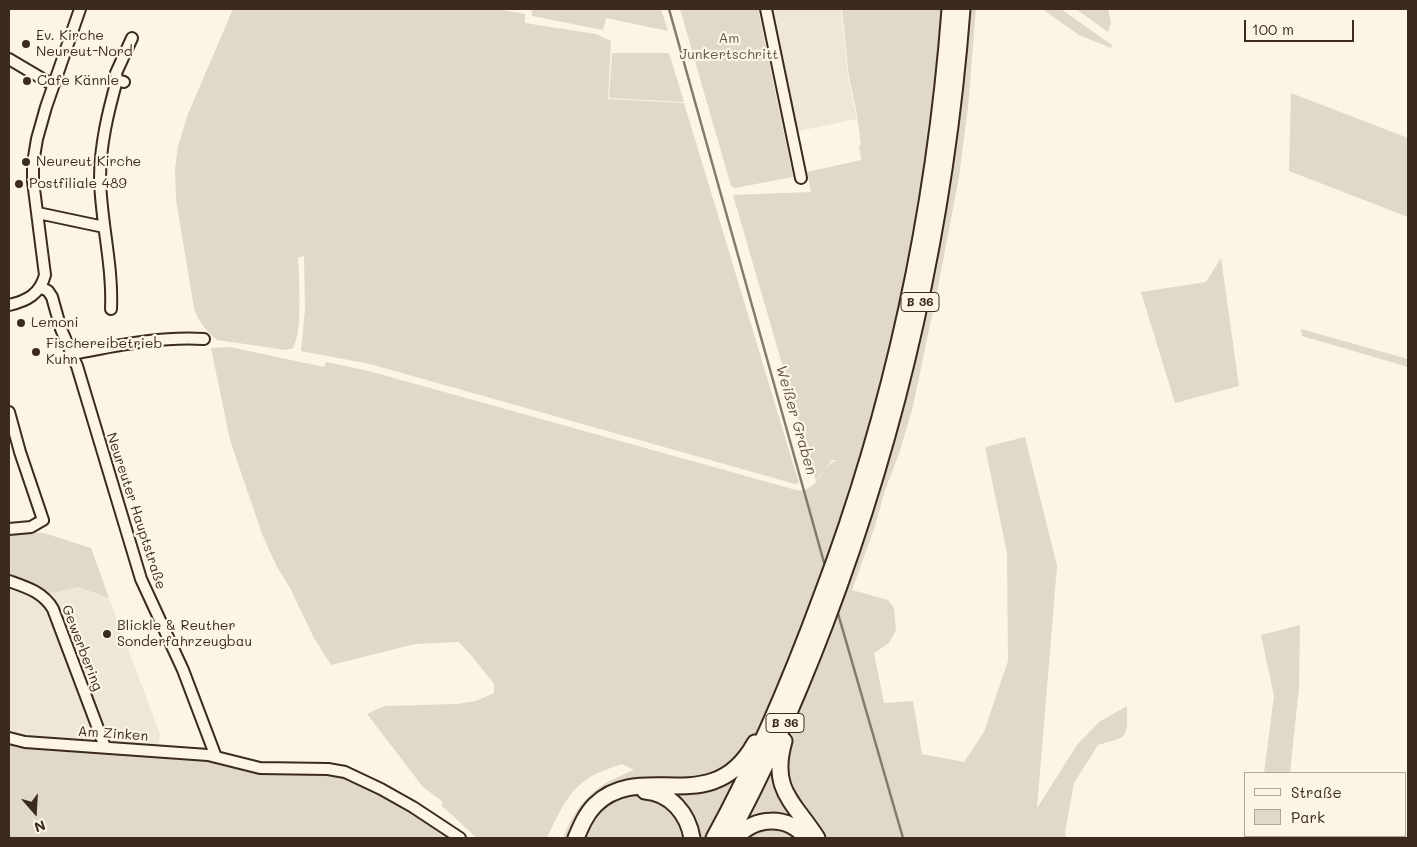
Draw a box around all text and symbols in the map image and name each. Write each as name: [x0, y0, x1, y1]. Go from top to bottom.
scale bar: [1247, 10, 1357, 42]
text: 100 m: [1252, 19, 1294, 39]
place label: Ev. Kirche Neureut-Nord: [36, 28, 133, 60]
park label: Am Junkertschritt: [680, 31, 778, 64]
marker: Ev. Kirche Neureut-Nord: [20, 38, 32, 50]
place label: Cafe Kännle: [37, 73, 119, 89]
marker: Cafe Kännle: [21, 75, 33, 87]
place label: Neureut Kirche: [36, 154, 141, 170]
marker: Neureut Kirche: [20, 156, 32, 168]
place label: Postfiliale 489: [29, 176, 127, 192]
marker: Postfiliale 489: [13, 178, 25, 190]
road number: B 36: [901, 292, 939, 312]
place label: Lemoni: [31, 315, 79, 331]
marker: Lemoni: [15, 317, 27, 329]
place label: Fischereibetrieb Kuhn: [46, 336, 162, 368]
marker: Fischereibetrieb Kuhn: [30, 346, 42, 358]
water label: Weißer Graben: [772, 363, 820, 477]
street label: Neureuter Hauptstraße: [103, 431, 169, 591]
street label: Gewerbering: [58, 603, 106, 693]
place label: Blickle & Reuther Sonderfahrzeugbau: [117, 618, 252, 650]
marker: Blickle & Reuther Sonderfahrzeugbau: [101, 628, 113, 640]
road number: B 36: [766, 714, 804, 732]
street label: Am Zinken: [77, 723, 149, 745]
legend: [1244, 772, 1407, 837]
text: Straße: [1291, 782, 1342, 802]
north arrow: [10, 787, 60, 837]
text: Park: [1291, 807, 1325, 827]
text: N: [32, 816, 48, 837]

